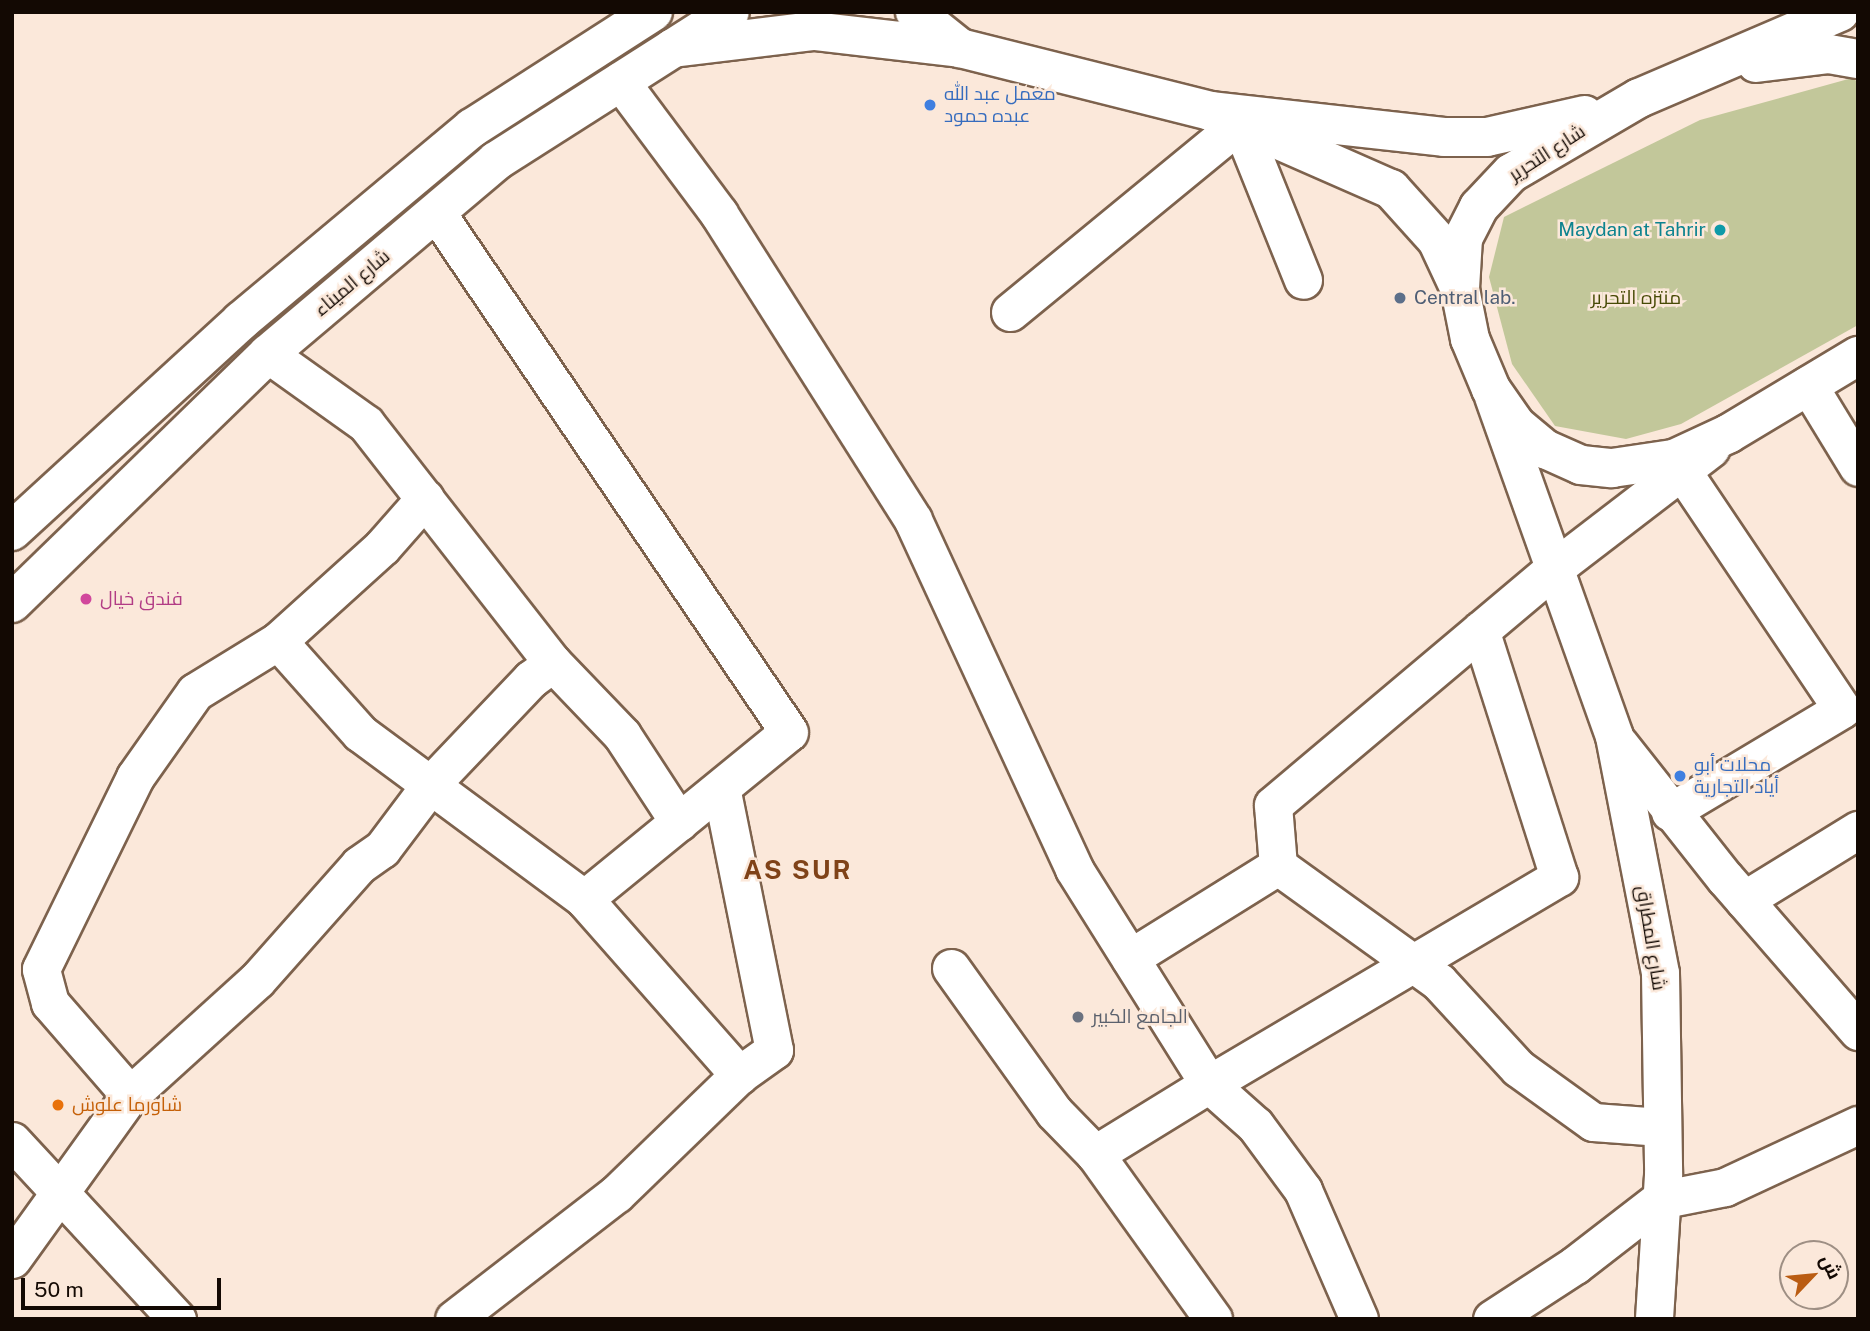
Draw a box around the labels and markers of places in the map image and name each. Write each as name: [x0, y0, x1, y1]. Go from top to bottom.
place label: معمل عبد الله عبده حمود: [944, 83, 1056, 127]
marker: معمل عبد الله عبده حمود: [922, 97, 938, 113]
place label: Maydan at Tahrir: [1558, 219, 1706, 241]
marker: Maydan at Tahrir: [1712, 222, 1728, 238]
place label: Central lab.: [1414, 287, 1516, 309]
marker: Central lab.: [1392, 290, 1408, 306]
place label: فندق خيال: [100, 588, 183, 610]
marker: فندق خيال: [78, 591, 94, 607]
place label: محلات أبو أياد التجارية: [1694, 754, 1779, 798]
marker: محلات أبو أياد التجارية: [1672, 768, 1688, 784]
place label: الجامع الكبير: [1092, 1006, 1188, 1028]
marker: الجامع الكبير: [1070, 1009, 1086, 1025]
place label: شاورما علوش: [72, 1094, 182, 1116]
marker: شاورما علوش: [50, 1097, 66, 1113]

